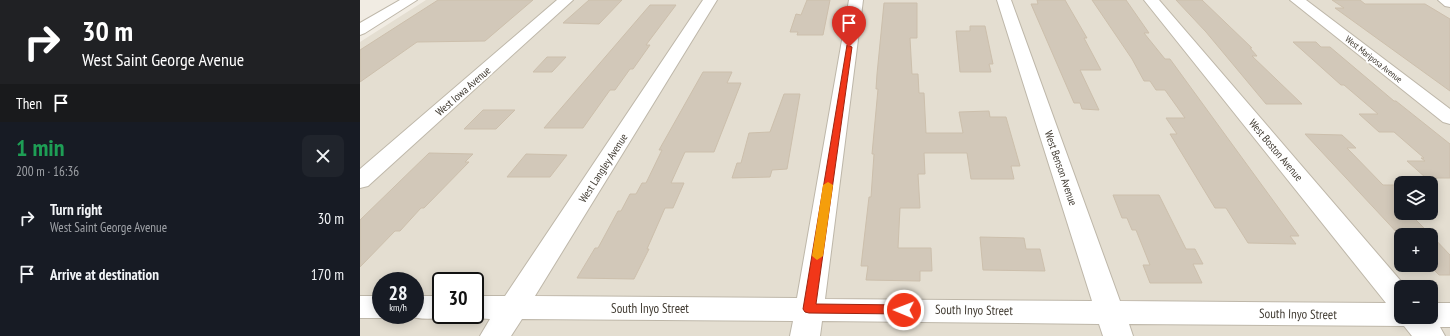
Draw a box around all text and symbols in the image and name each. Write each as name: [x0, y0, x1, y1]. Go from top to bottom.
pin: [832, 6, 866, 47]
text: 30 m: [82, 12, 133, 49]
icon: arrive: [838, 12, 860, 34]
icon: right: [16, 16, 68, 68]
street label: West Mariposa Avenue: [1343, 33, 1405, 85]
text: West Saint George Avenue: [82, 48, 244, 71]
street label: West Iowa Avenue: [433, 63, 494, 119]
icon: arrive: [50, 92, 72, 114]
text: Then: [16, 94, 42, 113]
street label: West Boston Avenue: [1246, 116, 1306, 184]
street label: West Benson Avenue: [1042, 129, 1081, 208]
street label: West Langley Avenue: [575, 130, 631, 205]
text: 1 min: [16, 132, 64, 163]
button: close: [302, 135, 344, 177]
text: 200 m · 16:36: [16, 163, 79, 180]
map controls: [1394, 176, 1438, 324]
button: layers: [1394, 176, 1438, 220]
text: Turn right: [50, 200, 102, 219]
icon: right: [16, 207, 38, 229]
text: 30 m: [318, 209, 344, 228]
text: West Saint George Avenue: [50, 219, 167, 236]
button: +: [1394, 228, 1438, 272]
icon: arrive: [16, 263, 38, 285]
text: Arrive at destination: [50, 265, 159, 284]
text: 170 m: [311, 265, 344, 284]
speed limit sign: 30: [432, 272, 484, 324]
text: 28: [388, 280, 408, 306]
button: −: [1394, 280, 1438, 324]
position arrow: [883, 289, 925, 331]
street label: South Inyo Street: [611, 300, 689, 317]
text: km/h: [389, 301, 407, 314]
street label: South Inyo Street: [935, 301, 1013, 319]
street label: South Inyo Street: [1259, 305, 1337, 323]

